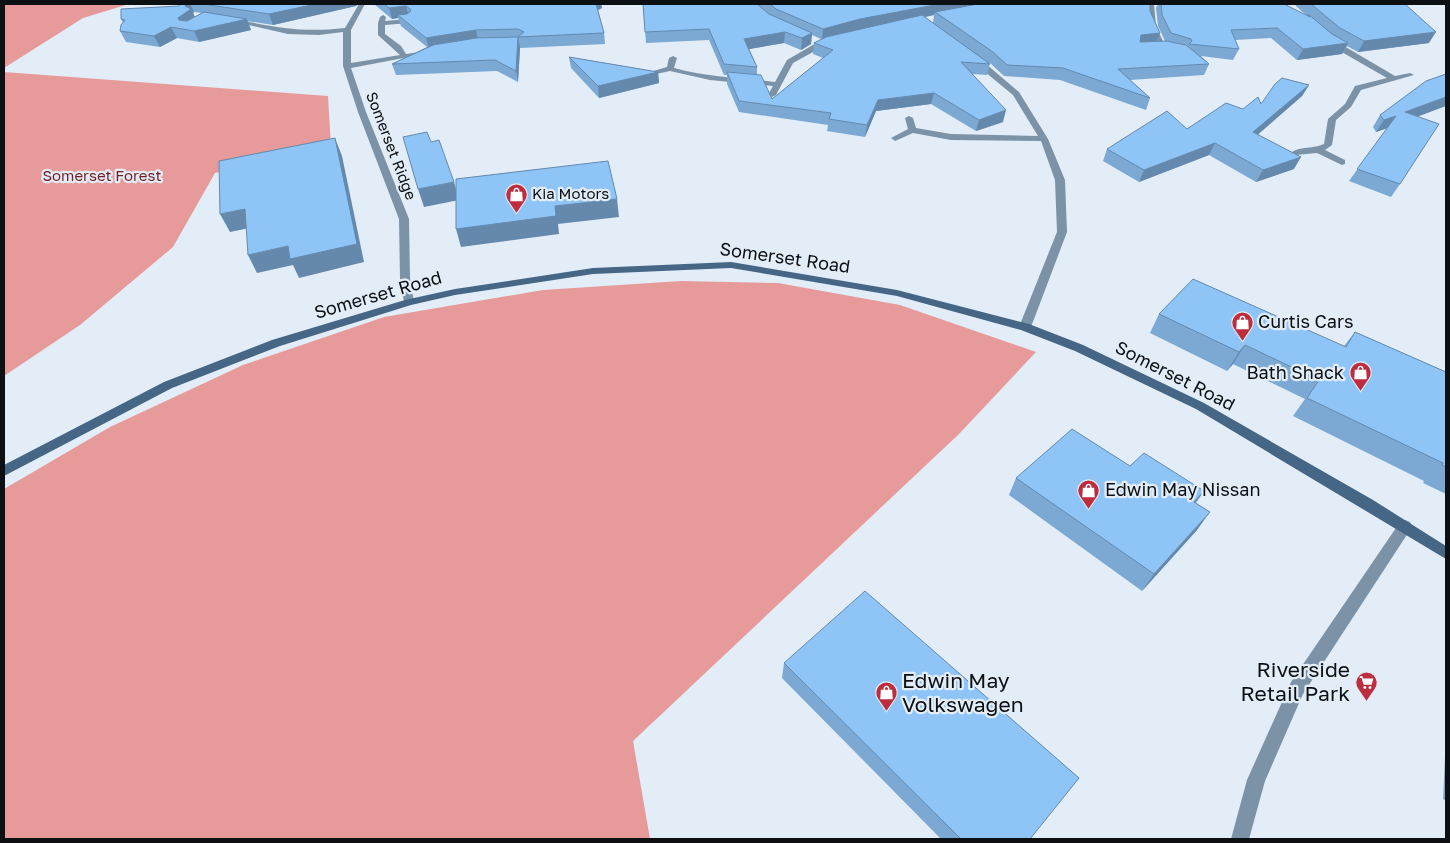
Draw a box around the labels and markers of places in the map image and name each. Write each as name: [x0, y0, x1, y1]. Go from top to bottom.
shop icon: Kia Motors: [504, 182, 528, 213]
place label: Kia Motors: [532, 184, 609, 202]
shop icon: Curtis Cars: [1230, 310, 1254, 341]
place label: Curtis Cars: [1258, 310, 1354, 332]
place label: Bath Shack: [1246, 361, 1344, 383]
shop icon: Bath Shack: [1348, 361, 1372, 392]
shop icon: Edwin May Nissan: [1077, 478, 1101, 509]
place label: Edwin May Nissan: [1105, 478, 1261, 500]
place label: Riverside Retail Park: [1240, 656, 1350, 706]
place label: Edwin May Volkswagen: [902, 667, 1024, 717]
supermarket icon: Riverside Retail Park: [1354, 670, 1378, 701]
shop icon: Edwin May Volkswagen: [874, 681, 898, 712]

